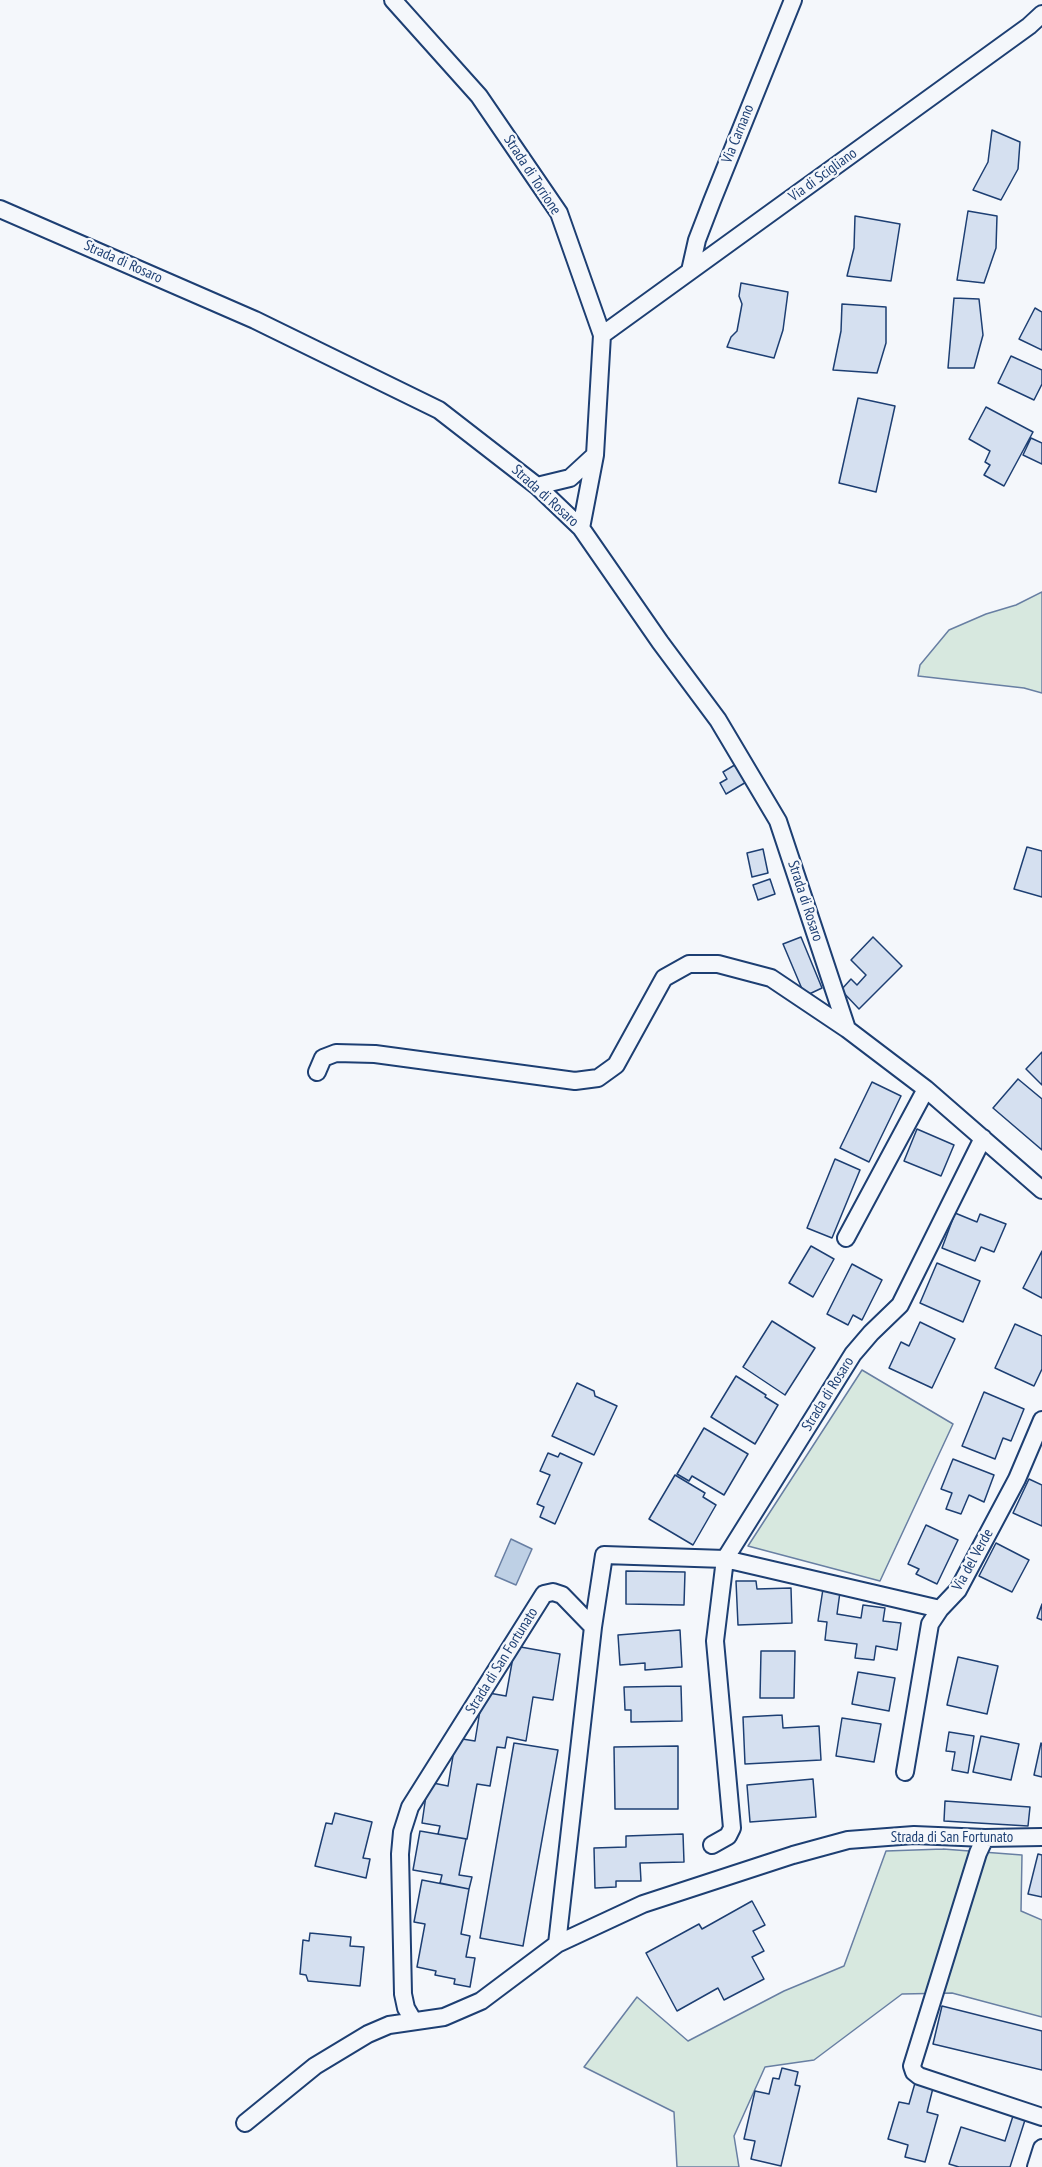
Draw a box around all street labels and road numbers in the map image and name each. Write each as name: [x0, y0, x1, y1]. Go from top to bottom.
street label: Via Carnano: [718, 102, 758, 166]
street label: Strada di Torrione: [499, 132, 565, 218]
street label: Via di Scigliano: [786, 144, 860, 206]
street label: Strada di Rosaro: [81, 237, 165, 287]
street label: Strada di Rosaro: [508, 461, 582, 531]
street label: Strada di Rosaro: [783, 858, 827, 944]
street label: Strada di Rosaro: [798, 1354, 858, 1434]
street label: Via del Verde: [949, 1526, 997, 1594]
street label: Strada di San Fortunato: [462, 1604, 542, 1718]
street label: Strada di San Fortunato: [891, 1829, 1013, 1847]

